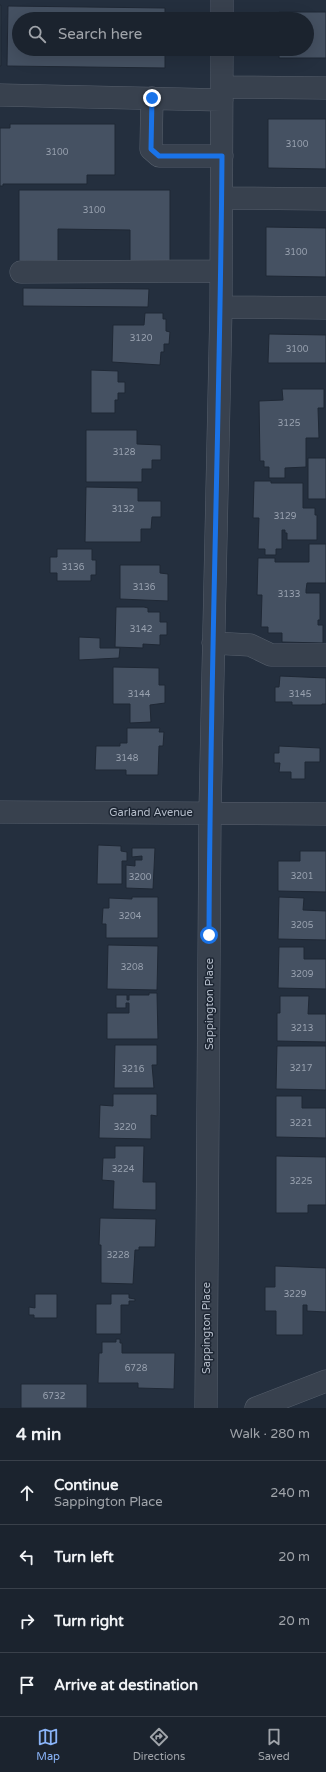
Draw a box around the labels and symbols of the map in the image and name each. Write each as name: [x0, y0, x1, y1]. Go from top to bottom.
route end: [143, 89, 161, 107]
house number: 3100: [286, 139, 309, 150]
house number: 3100: [46, 147, 69, 158]
house number: 3100: [83, 205, 106, 216]
house number: 3100: [285, 247, 308, 258]
house number: 3120: [130, 333, 153, 344]
house number: 3100: [286, 344, 309, 355]
house number: 3125: [278, 418, 301, 429]
house number: 3128: [113, 447, 136, 458]
house number: 3132: [112, 504, 134, 515]
house number: 3129: [274, 511, 297, 522]
house number: 3136: [62, 562, 85, 573]
house number: 3136: [133, 582, 156, 593]
house number: 3133: [278, 589, 300, 600]
house number: 3142: [130, 624, 152, 635]
house number: 3144: [128, 689, 151, 700]
house number: 3145: [289, 689, 312, 700]
house number: 3148: [116, 753, 139, 764]
street label: Garland Avenue: [109, 806, 193, 819]
house number: 3201: [291, 871, 313, 882]
house number: 3200: [129, 872, 152, 883]
house number: 3204: [119, 911, 142, 922]
house number: 3205: [291, 920, 314, 931]
route start: [200, 926, 218, 944]
street label: Sappington Place: [203, 958, 216, 1050]
house number: 3208: [121, 962, 144, 973]
house number: 3209: [291, 969, 314, 980]
house number: 3213: [291, 1023, 313, 1034]
house number: 3217: [290, 1063, 313, 1074]
house number: 3216: [122, 1064, 145, 1075]
house number: 3221: [290, 1118, 312, 1129]
house number: 3220: [114, 1122, 137, 1133]
house number: 3224: [112, 1164, 135, 1175]
house number: 3225: [290, 1176, 313, 1187]
house number: 3228: [107, 1250, 130, 1261]
street label: Sappington Place: [200, 1282, 213, 1374]
house number: 3229: [284, 1289, 307, 1300]
house number: 6728: [125, 1363, 148, 1374]
house number: 6732: [43, 1391, 65, 1402]

